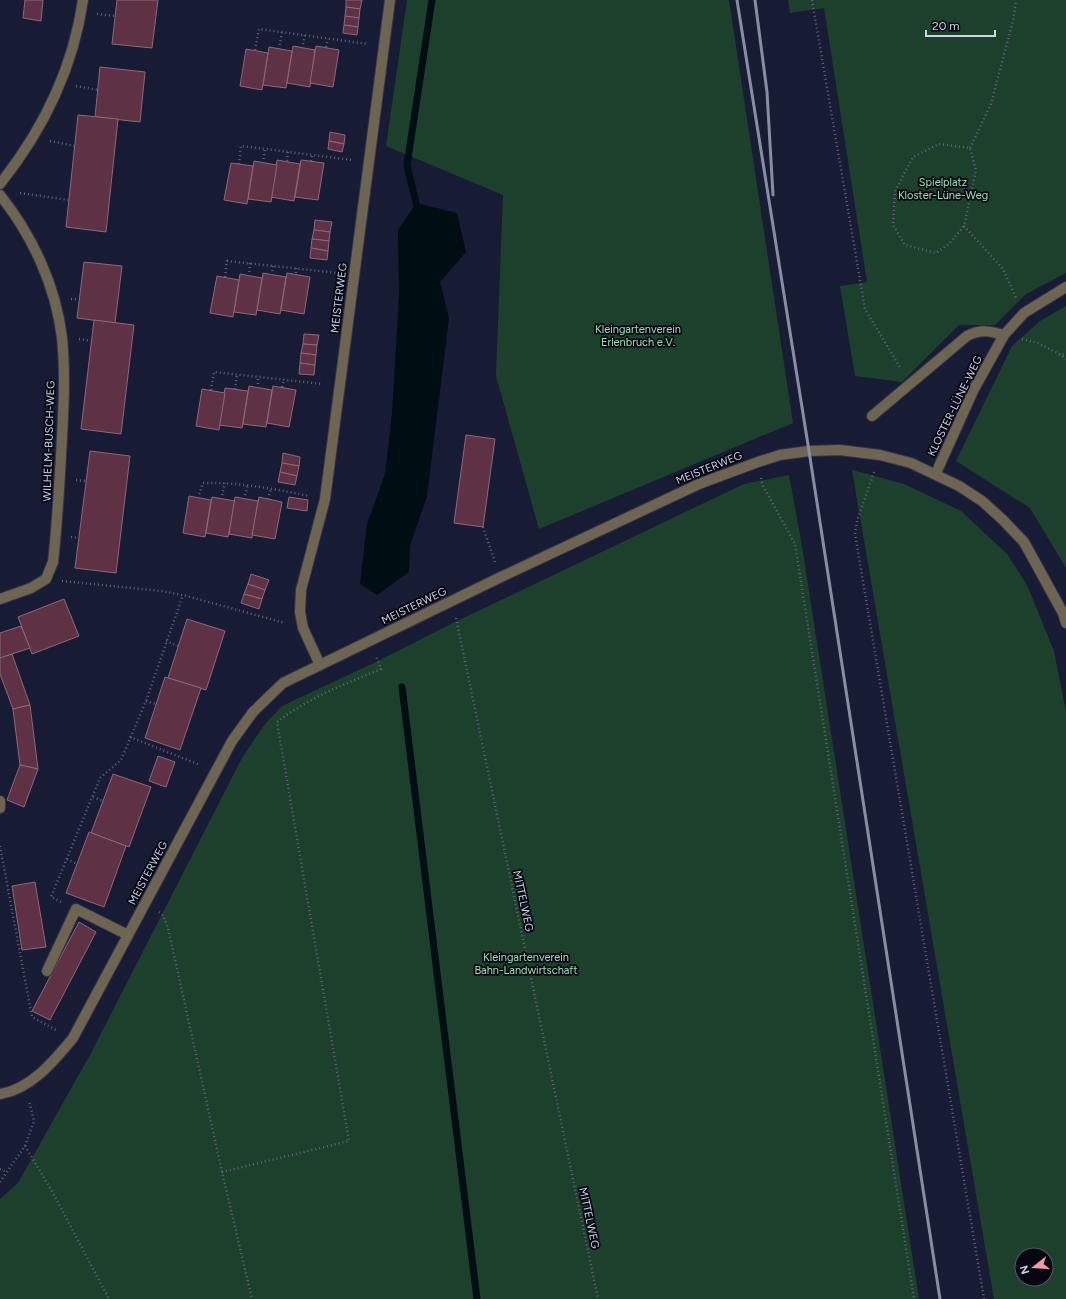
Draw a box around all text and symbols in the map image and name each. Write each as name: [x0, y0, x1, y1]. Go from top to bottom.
scale bar: [926, 12, 995, 38]
text: 20 m: [932, 19, 960, 33]
park label: Spielplatz Kloster-Lüne-Weg: [898, 176, 988, 202]
street label: MEISTERWEG: [328, 262, 350, 334]
park label: Kleingartenverein Erlenbruch e.V.: [595, 323, 681, 349]
street label: KLOSTER-LÜNE-WEG: [924, 353, 985, 458]
street label: WILHELM-BUSCH-WEG: [40, 380, 58, 502]
street label: MEISTERWEG: [674, 449, 744, 487]
street label: MEISTERWEG: [379, 585, 449, 627]
street label: MEISTERWEG: [126, 839, 170, 907]
street label: MITTELWEG: [510, 869, 536, 933]
park label: Kleingartenverein Bahn-Landwirtschaft: [474, 951, 578, 977]
street label: MITTELWEG: [576, 1186, 602, 1250]
north arrow: [1014, 1247, 1054, 1287]
text: N: [1017, 1264, 1032, 1276]

